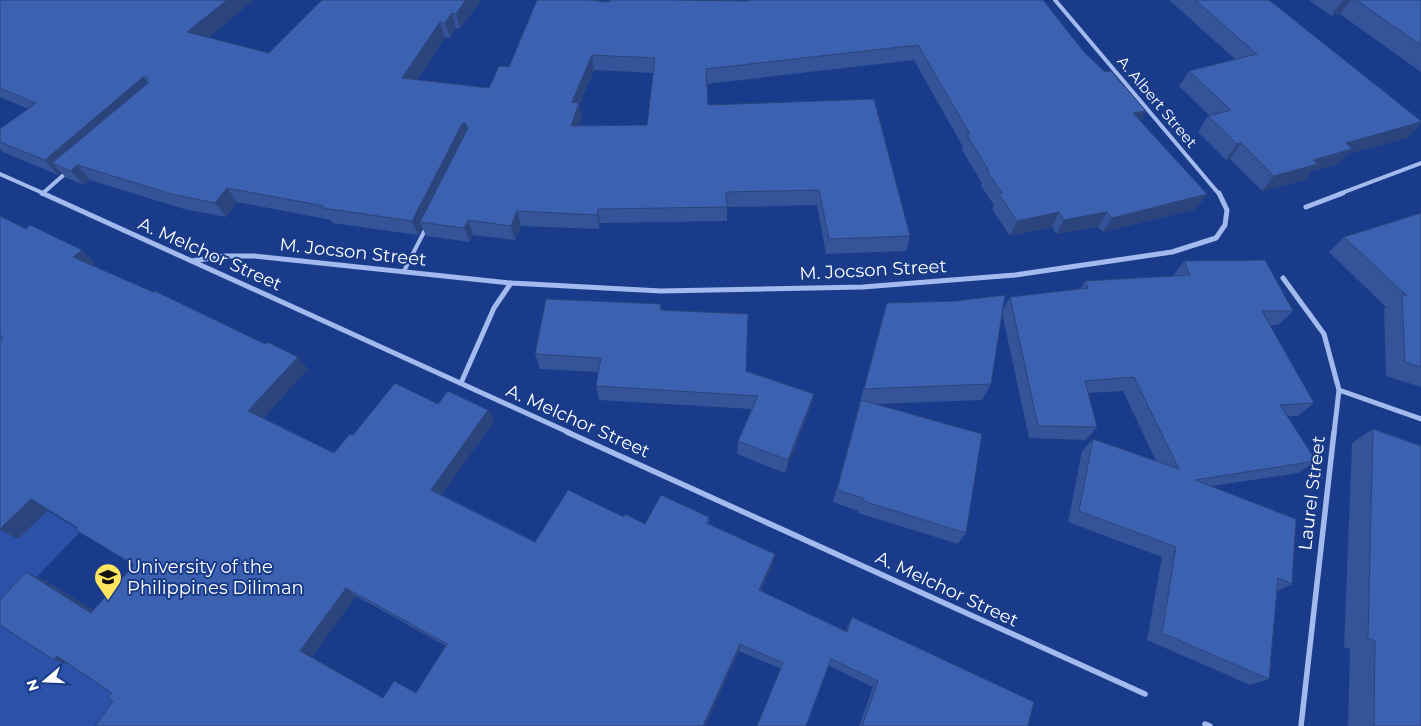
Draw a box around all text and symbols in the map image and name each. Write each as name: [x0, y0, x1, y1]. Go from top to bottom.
street label: A. Albert Street: [1113, 52, 1201, 151]
street label: A. Melchor Street: [135, 212, 285, 296]
street label: M. Jocson Street: [278, 233, 428, 271]
street label: M. Jocson Street: [799, 255, 947, 285]
street label: A. Melchor Street: [503, 379, 653, 463]
street label: Laurel Street: [1294, 435, 1330, 551]
street label: A. Melchor Street: [872, 546, 1022, 632]
place label: University of the Philippines Diliman: [127, 556, 304, 599]
school or university icon: University of the Philippines Diliman: [93, 562, 123, 601]
north arrow: [20, 656, 70, 706]
text: N: [22, 677, 43, 694]

